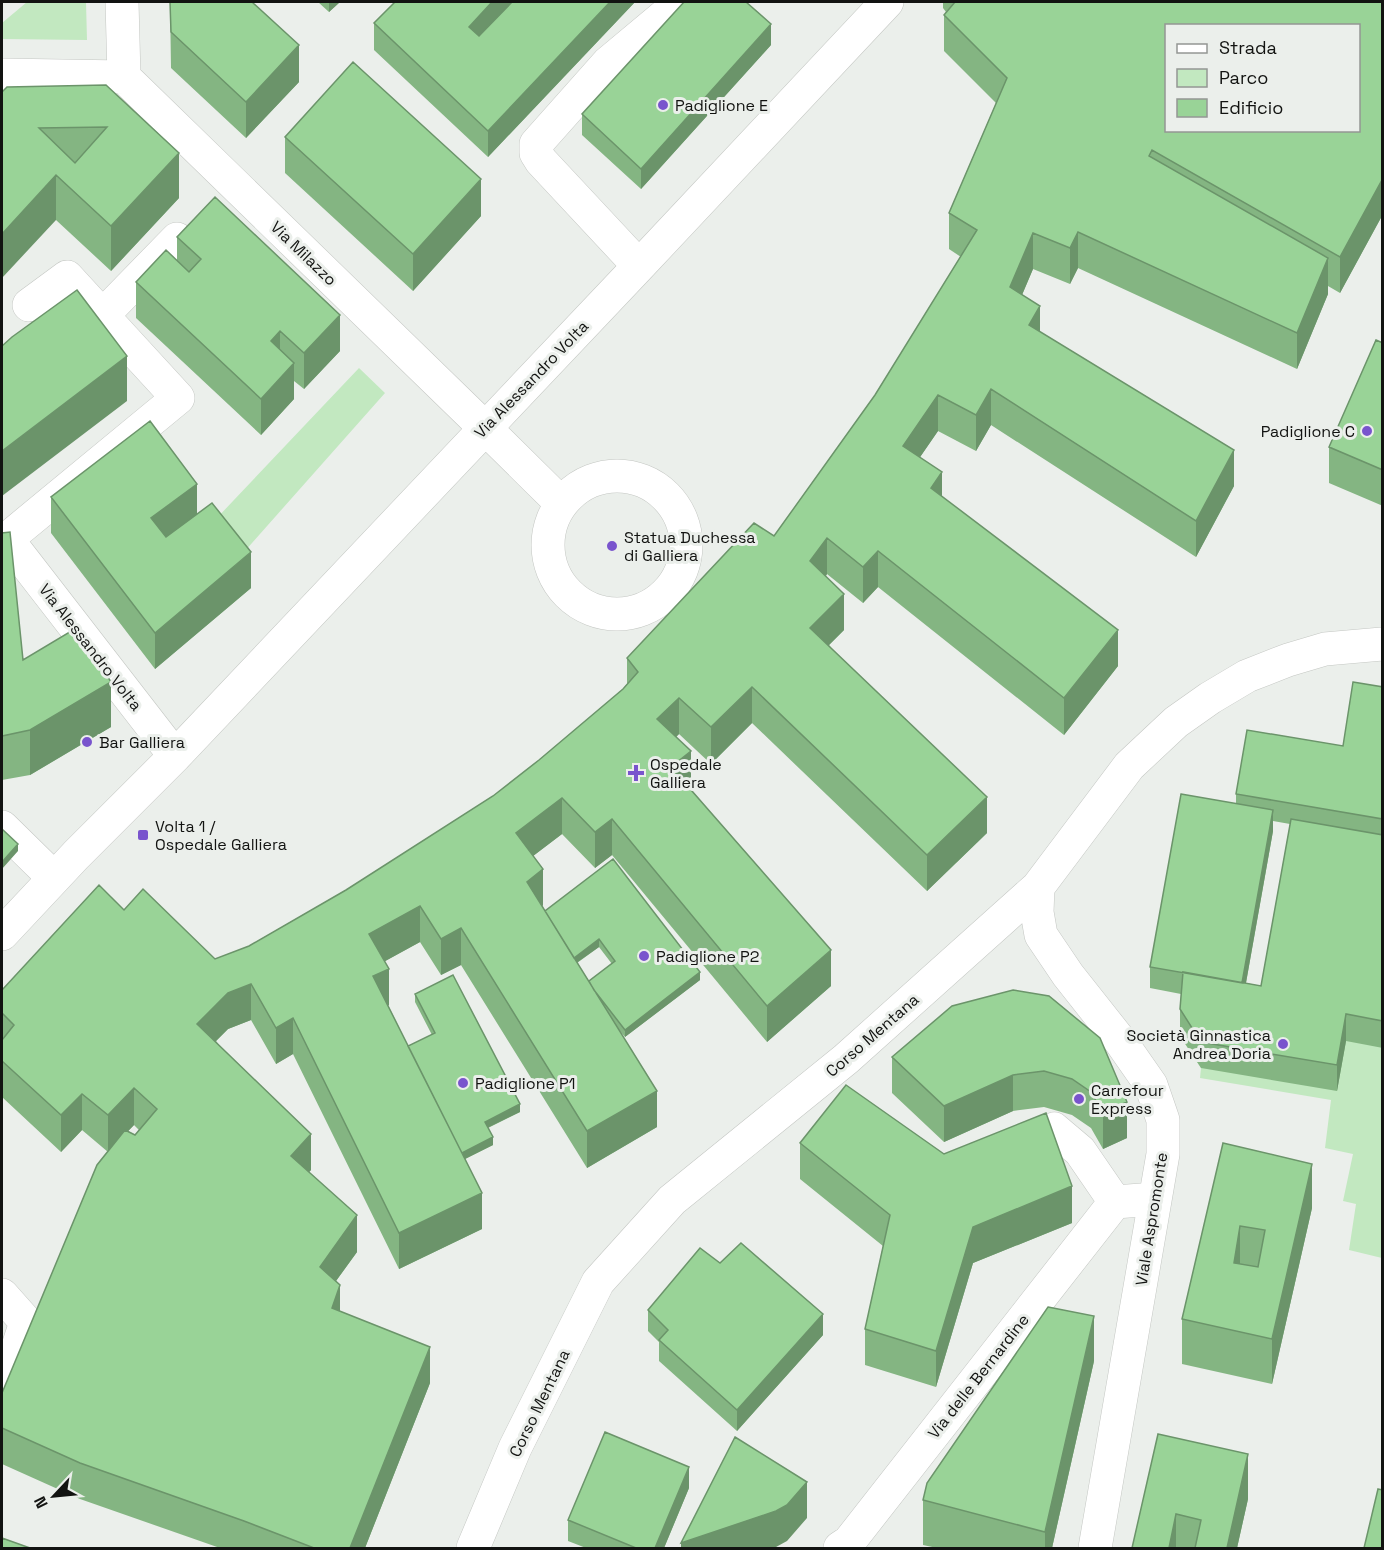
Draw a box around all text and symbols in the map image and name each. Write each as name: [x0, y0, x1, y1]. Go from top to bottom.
legend: [1165, 24, 1360, 132]
text: Strada: [1219, 36, 1277, 59]
text: Parco: [1219, 66, 1268, 89]
place label: Padiglione E: [675, 95, 768, 116]
text: Edificio: [1219, 96, 1283, 119]
marker: Padiglione E: [656, 98, 670, 112]
street label: Via Milazzo: [266, 217, 341, 290]
street label: Via Alessandro Volta: [470, 316, 593, 443]
place label: Padiglione C: [1261, 421, 1355, 442]
marker: Padiglione C: [1360, 424, 1374, 438]
place label: Statua Duchessa di Galliera: [624, 527, 756, 566]
marker: Statua Duchessa di Galliera: [605, 539, 619, 553]
street label: Via Alessandro Volta: [34, 580, 147, 715]
place label: Bar Galliera: [99, 732, 185, 753]
marker: Bar Galliera: [80, 735, 94, 749]
place label: Ospedale Galliera: [650, 754, 722, 793]
marker: Ospedale Galliera: [627, 764, 645, 782]
place label: Volta 1 / Ospedale Galliera: [155, 816, 287, 855]
marker: Volta 1 / Ospedale Galliera: [136, 828, 150, 842]
place label: Padiglione P2: [656, 946, 759, 967]
marker: Padiglione P2: [637, 949, 651, 963]
street label: Corso Mentana: [821, 989, 923, 1082]
place label: Società Ginnastica Andrea Doria: [1127, 1025, 1271, 1064]
marker: Società Ginnastica Andrea Doria: [1276, 1037, 1290, 1051]
place label: Padiglione P1: [475, 1073, 575, 1094]
marker: Padiglione P1: [456, 1076, 470, 1090]
place label: Carrefour Express: [1091, 1080, 1164, 1119]
marker: Carrefour Express: [1072, 1092, 1086, 1106]
street label: Viale Aspromonte: [1131, 1151, 1172, 1287]
street label: Via delle Bernardine: [923, 1310, 1034, 1443]
street label: Corso Mentana: [504, 1346, 575, 1460]
north arrow: [24, 1466, 84, 1526]
text: N: [29, 1493, 53, 1512]

